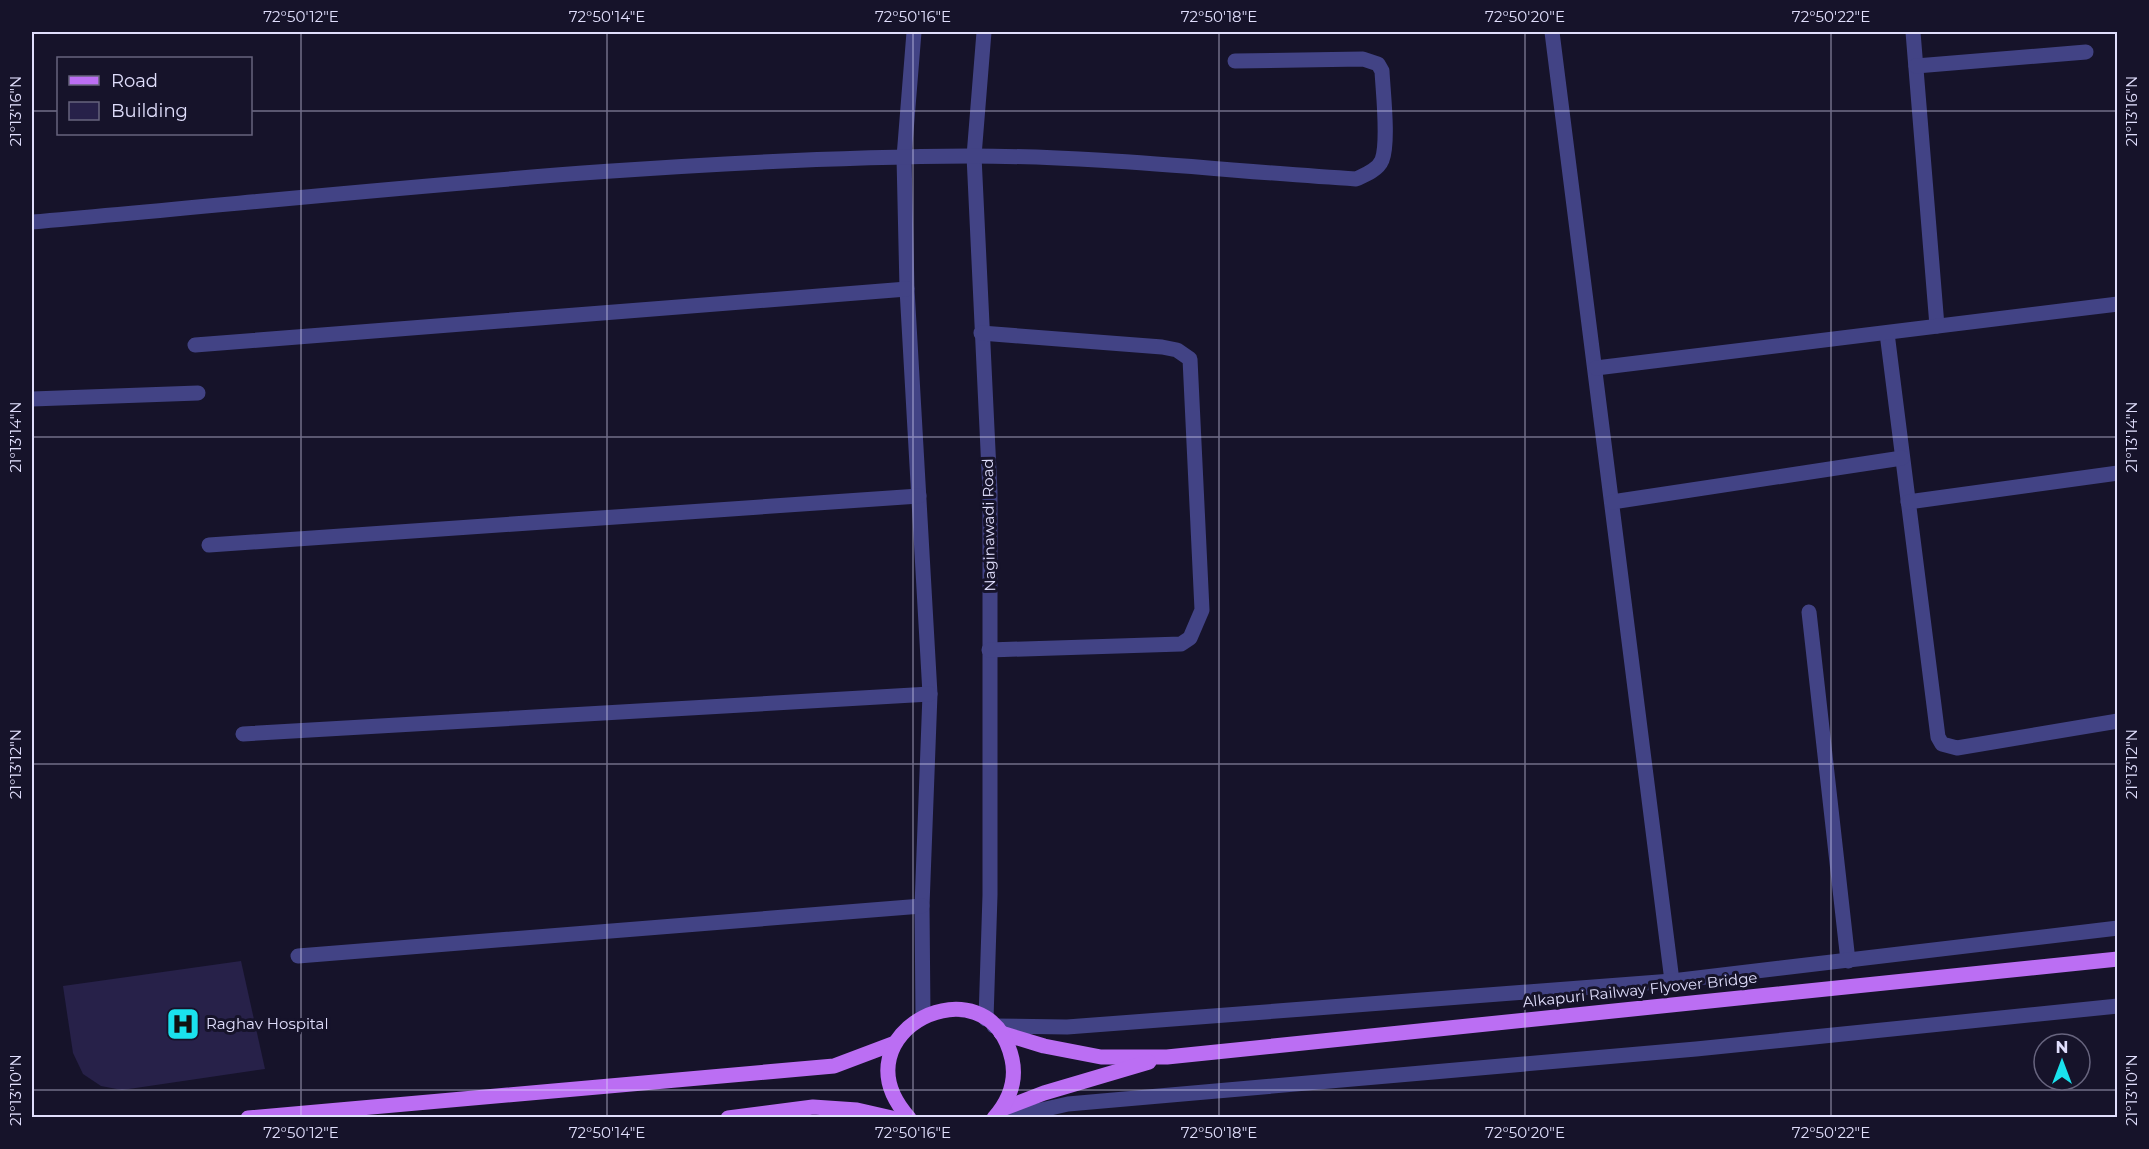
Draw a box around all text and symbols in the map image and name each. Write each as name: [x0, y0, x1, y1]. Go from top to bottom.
text: 72°50'12"E: [263, 7, 339, 26]
text: 72°50'14"E: [569, 7, 645, 26]
text: 72°50'16"E: [875, 7, 951, 26]
text: 72°50'18"E: [1181, 7, 1257, 26]
text: 72°50'20"E: [1485, 7, 1565, 26]
text: 72°50'22"E: [1792, 7, 1870, 26]
legend: [57, 57, 252, 135]
text: Road: [111, 70, 158, 92]
text: 21°13'16"N: [6, 76, 25, 146]
text: 21°13'16"N: [2122, 76, 2141, 146]
text: Building: [111, 100, 188, 122]
text: 21°13'14"N: [6, 402, 25, 473]
text: 21°13'14"N: [2122, 402, 2141, 473]
street label: Naginawadi Road: [978, 458, 999, 592]
text: 21°13'12"N: [6, 729, 25, 799]
text: 21°13'12"N: [2122, 729, 2141, 799]
street label: Alkapuri Railway Flyover Bridge: [1522, 968, 1758, 1011]
hospital icon: Raghav Hospital: [165, 1006, 201, 1042]
place label: Raghav Hospital: [206, 1014, 328, 1033]
north arrow: [2032, 1032, 2092, 1092]
text: N: [2056, 1038, 2068, 1057]
text: 21°13'10"N: [6, 1054, 25, 1126]
text: 21°13'10"N: [2122, 1054, 2141, 1126]
text: 72°50'12"E: [263, 1123, 339, 1142]
text: 72°50'14"E: [569, 1123, 645, 1142]
text: 72°50'16"E: [875, 1123, 951, 1142]
text: 72°50'18"E: [1181, 1123, 1257, 1142]
text: 72°50'20"E: [1485, 1123, 1565, 1142]
text: 72°50'22"E: [1792, 1123, 1870, 1142]

